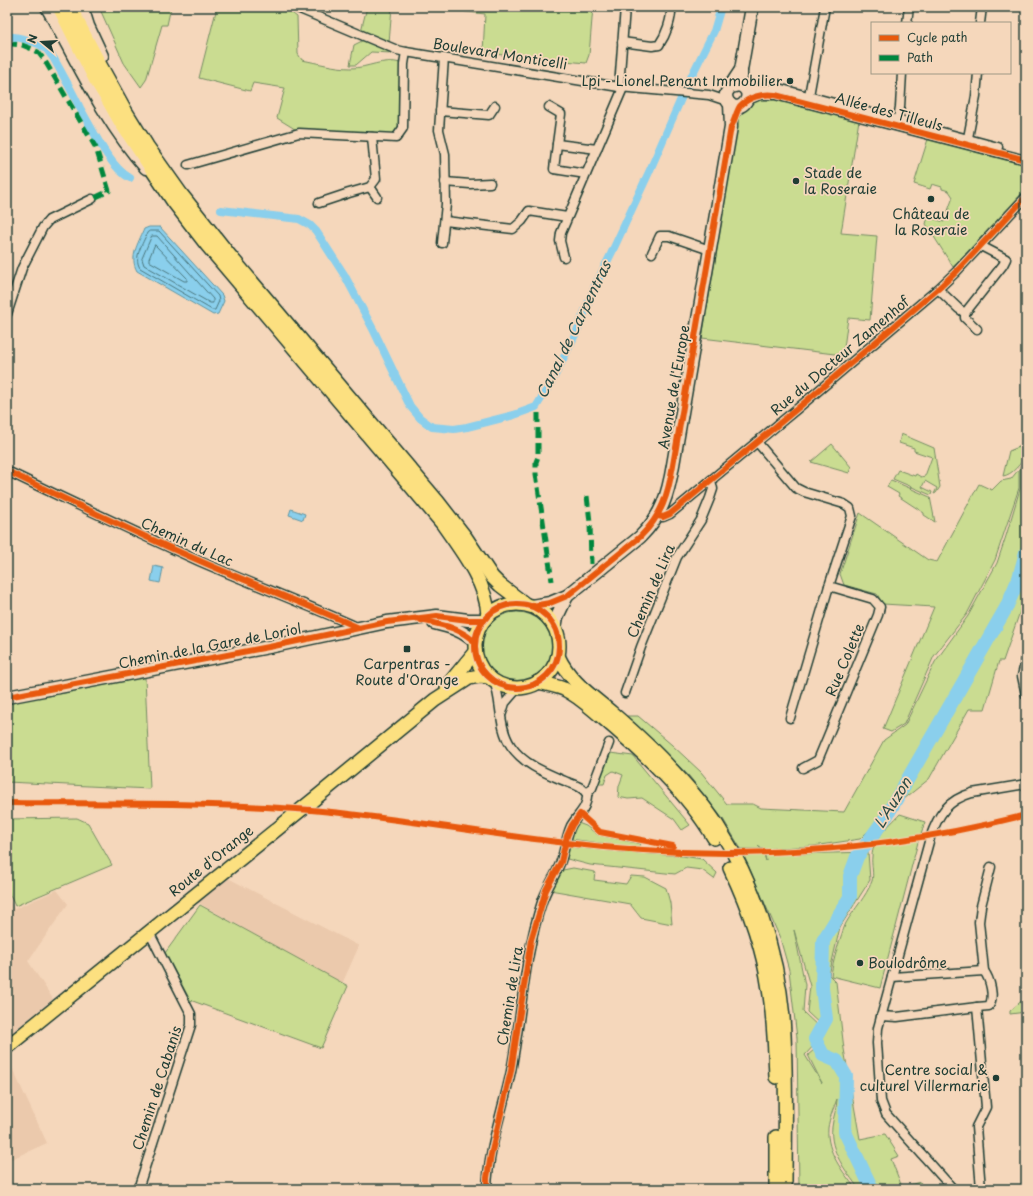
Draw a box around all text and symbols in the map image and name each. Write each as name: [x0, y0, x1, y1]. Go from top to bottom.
north arrow: [22, 22, 62, 62]
legend: [871, 22, 1011, 74]
text: Cycle path: [907, 28, 968, 46]
text: N: [23, 32, 42, 46]
street label: Boulevard Monticelli: [431, 33, 569, 75]
text: Path: [907, 48, 933, 66]
place label: Lpi - Lionel Penant Immobilier: [581, 70, 783, 91]
marker: Lpi - Lionel Penant Immobilier: [785, 76, 795, 86]
street label: Allée des Tilleuls: [833, 87, 945, 136]
place label: Stade de la Roseraie: [804, 162, 877, 199]
marker: Stade de la Roseraie: [791, 176, 801, 186]
marker: Château de la Roseraie: [926, 194, 936, 204]
place label: Château de la Roseraie: [892, 203, 970, 240]
water label: Canal de Carpentras: [529, 256, 616, 402]
street label: Rue du Docteur Zamenhof: [766, 290, 915, 420]
street label: Avenue de l'Europe: [652, 323, 695, 451]
street label: Chemin du Lac: [138, 512, 237, 571]
street label: Chemin de Lira: [621, 541, 680, 641]
street label: Chemin de la Gare de Loriol: [117, 617, 303, 674]
street label: Rue Colette: [820, 620, 869, 699]
marker: Carpentras - Route d'Orange: [402, 644, 412, 654]
place label: Carpentras - Route d'Orange: [355, 653, 459, 690]
water label: L'Auzon: [867, 772, 917, 832]
street label: Route d'Orange: [164, 820, 258, 901]
street label: Chemin de Lira: [491, 945, 528, 1047]
place label: Boulodrôme: [868, 952, 947, 973]
marker: Boulodrôme: [855, 958, 865, 968]
street label: Chemin de Cabanis: [126, 1023, 187, 1153]
place label: Centre social & culturel Villermarie: [860, 1059, 988, 1096]
marker: Centre social & culturel Villermarie: [991, 1073, 1001, 1083]

